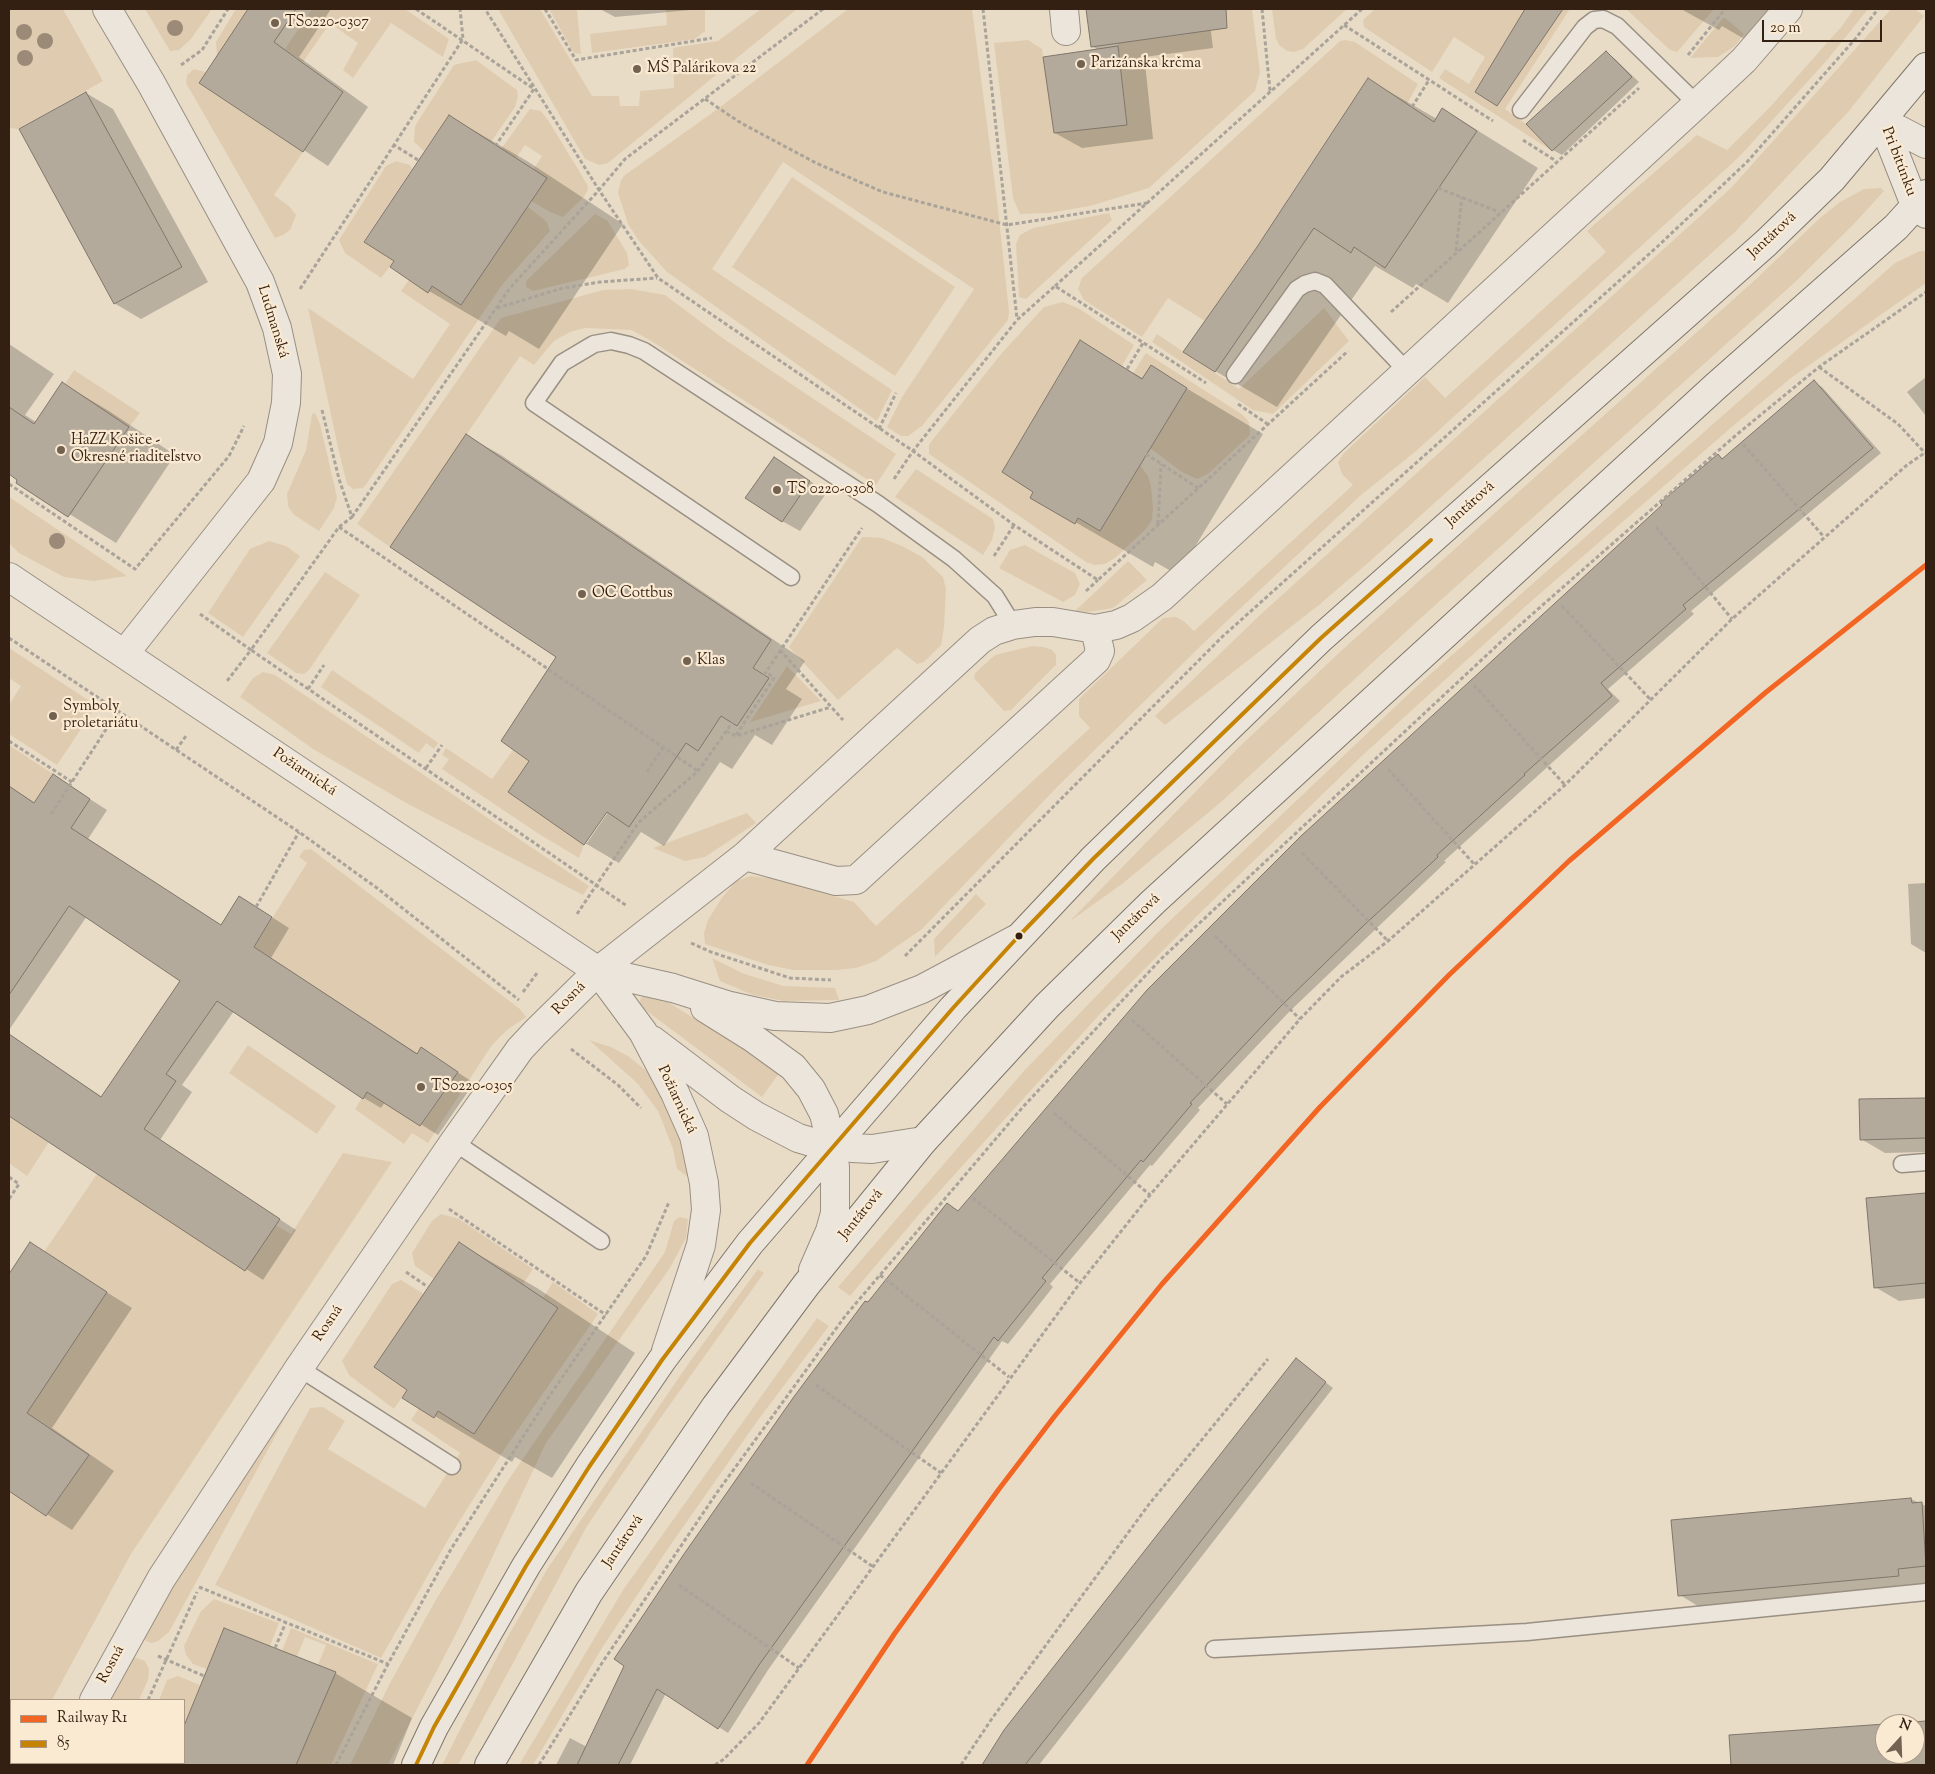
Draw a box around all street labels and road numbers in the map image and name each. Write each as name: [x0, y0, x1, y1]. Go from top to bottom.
street label: Pri bitúnku: [1877, 125, 1919, 199]
street label: Jantárová: [1745, 209, 1801, 263]
street label: Ludmanská: [252, 283, 292, 361]
street label: Jantárová: [1443, 478, 1499, 532]
street label: Požiarnická: [269, 745, 339, 801]
street label: Jantárová: [1109, 891, 1165, 945]
street label: Rosná: [549, 978, 591, 1020]
street label: Požiarnická: [652, 1063, 700, 1137]
street label: Jantárová: [836, 1186, 888, 1244]
street label: Rosná: [310, 1302, 348, 1346]
street label: Jantárová: [600, 1512, 648, 1572]
street label: Rosná: [95, 1643, 129, 1687]

